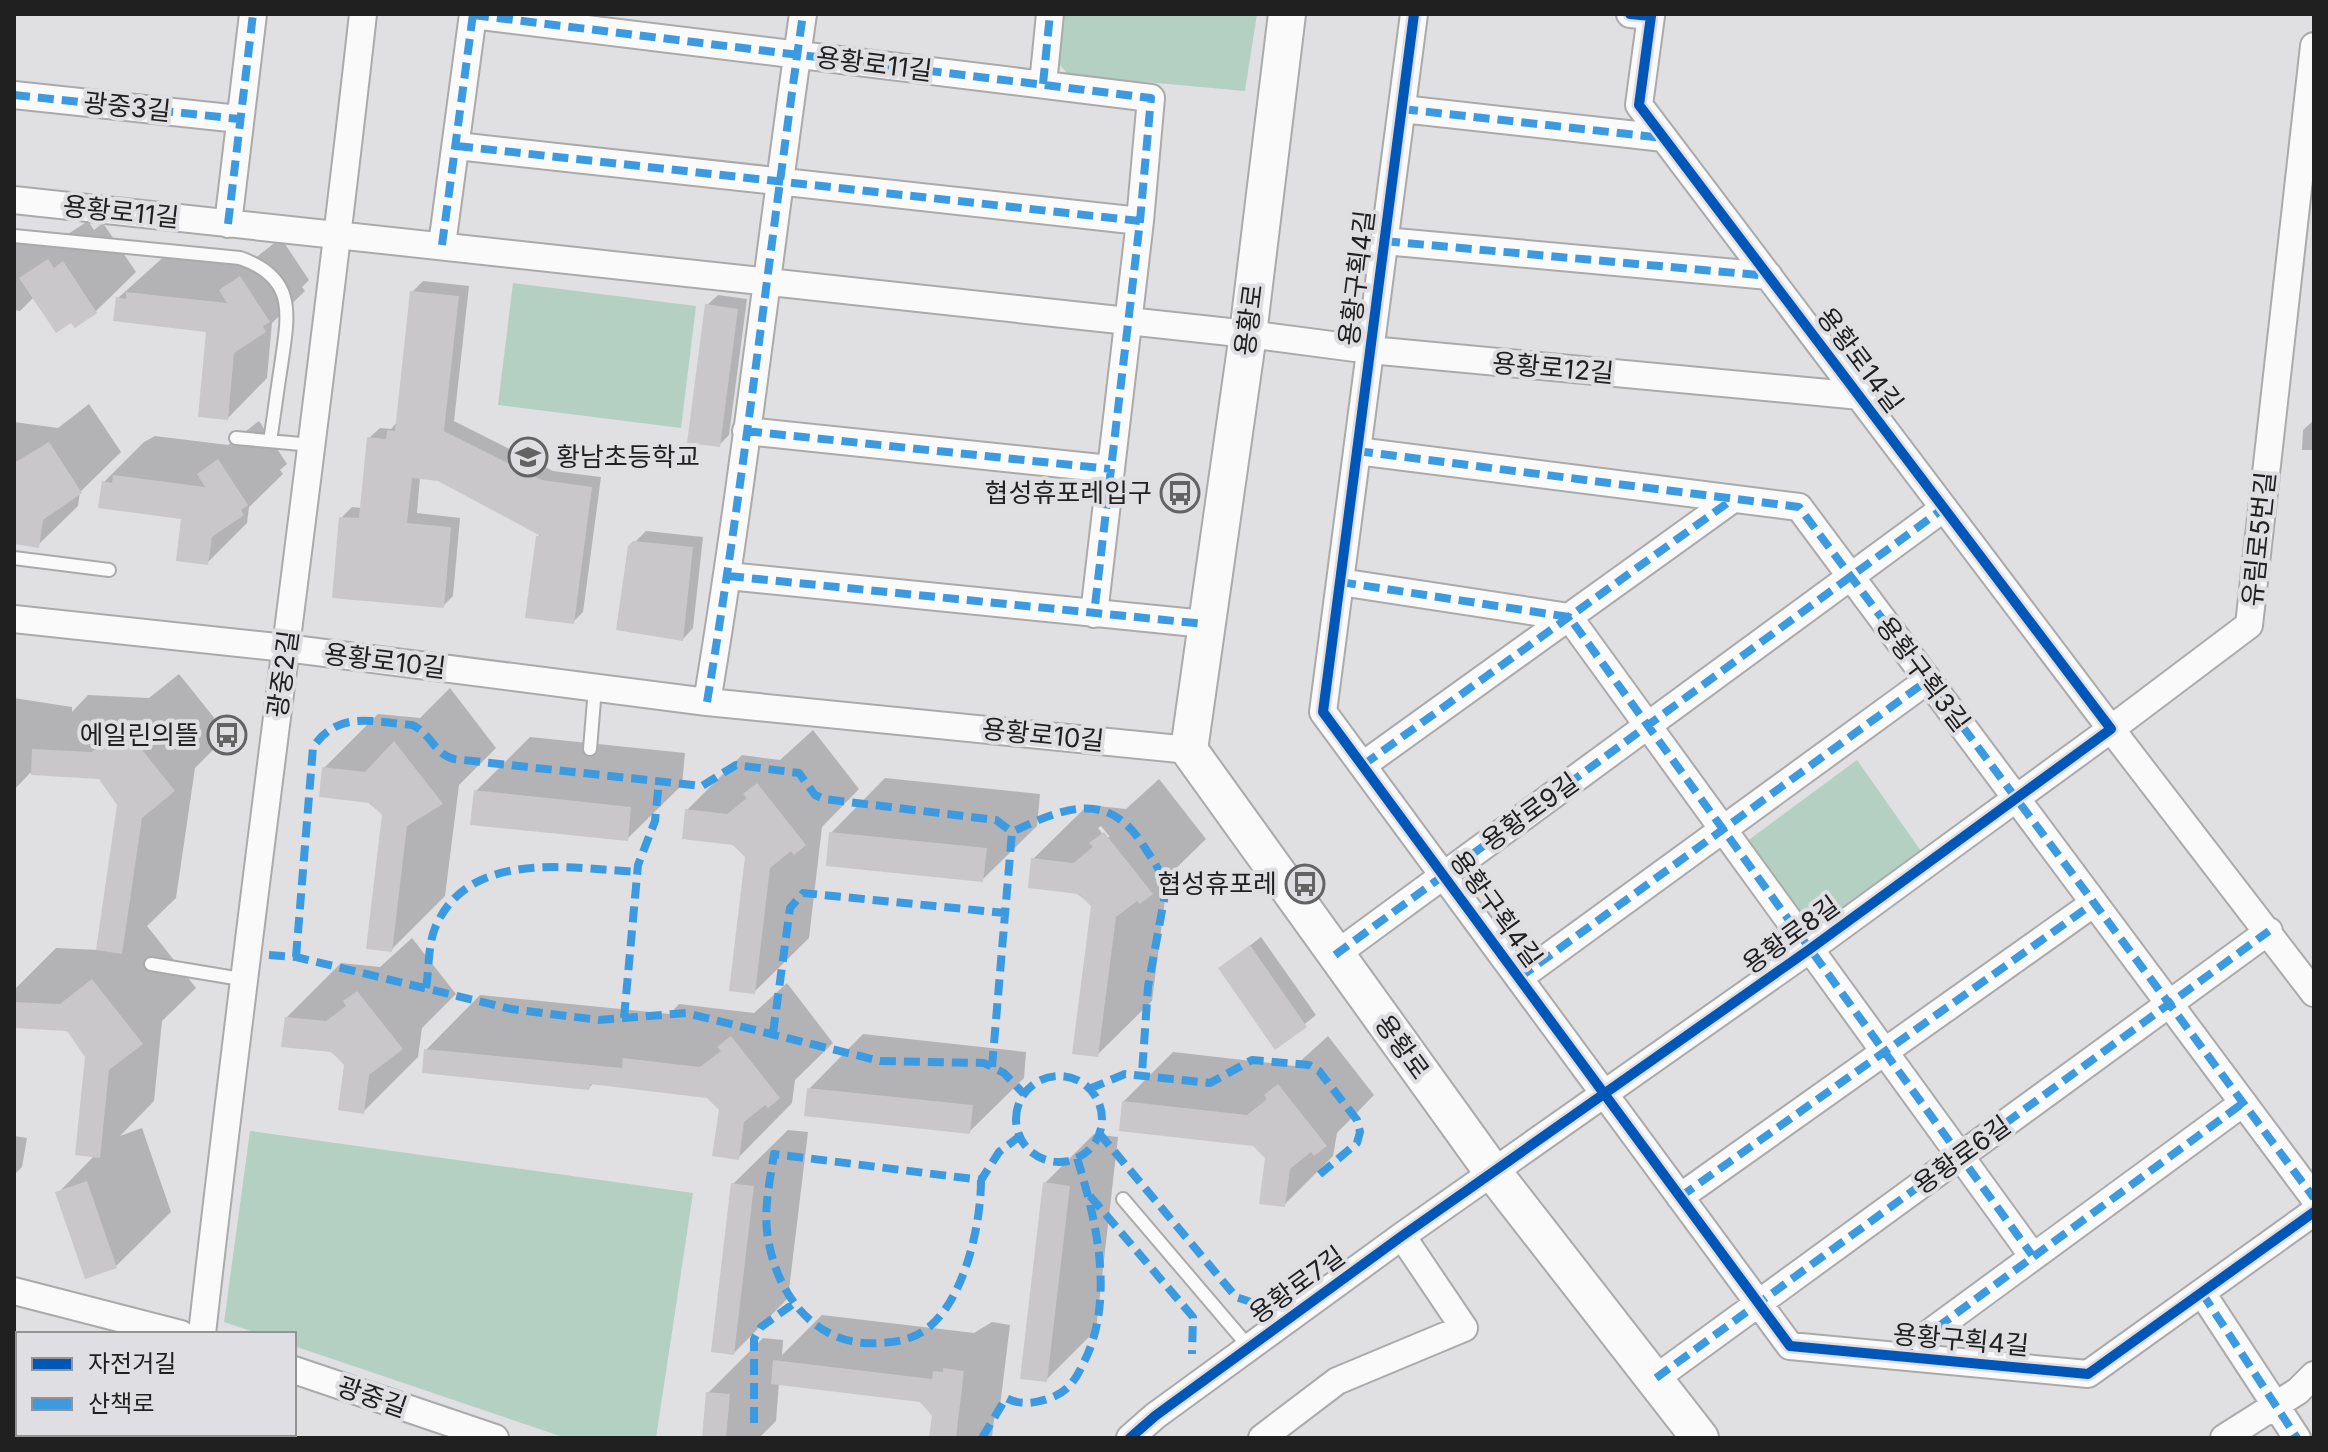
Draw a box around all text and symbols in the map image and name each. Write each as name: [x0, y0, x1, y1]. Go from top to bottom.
street label: 용황로11길: [814, 41, 934, 86]
street label: 광중3길: [82, 86, 172, 127]
street label: 용황로11길: [61, 190, 181, 233]
street label: 용황구획4길: [1333, 208, 1380, 348]
street label: 용황로: [1229, 282, 1268, 357]
street label: 용황로14길: [1811, 301, 1910, 418]
street label: 용황로12길: [1491, 347, 1615, 388]
school or university icon: 황남초등학교: [507, 436, 549, 478]
place label: 황남초등학교: [556, 441, 700, 472]
street label: 유림로5번길: [2236, 470, 2281, 608]
bus stop icon: 협성휴포레입구: [1159, 472, 1201, 514]
place label: 협성휴포레입구: [985, 477, 1152, 508]
street label: 용황구획3길: [1870, 610, 1977, 737]
street label: 광중2길: [261, 628, 304, 719]
street label: 용황로10길: [322, 638, 448, 683]
street label: 용황로10길: [980, 713, 1106, 756]
bus stop icon: 에일린의뜰: [206, 714, 248, 756]
place label: 에일린의뜰: [79, 719, 199, 750]
street label: 용황로9길: [1475, 766, 1584, 857]
street label: 용황구획4길: [1444, 844, 1549, 973]
bus stop icon: 협성휴포레: [1284, 863, 1326, 905]
place label: 협성휴포레: [1157, 868, 1277, 899]
street label: 용황로8길: [1736, 889, 1845, 980]
street label: 용황로: [1369, 1009, 1436, 1085]
street label: 용황로6길: [1907, 1109, 2016, 1200]
street label: 용황로7길: [1243, 1240, 1350, 1330]
street label: 용황구획4길: [1892, 1318, 2030, 1361]
legend: [16, 1332, 296, 1436]
text: 자전거길: [88, 1349, 176, 1378]
street label: 광중길: [333, 1370, 411, 1423]
text: 산책로: [88, 1389, 154, 1418]

